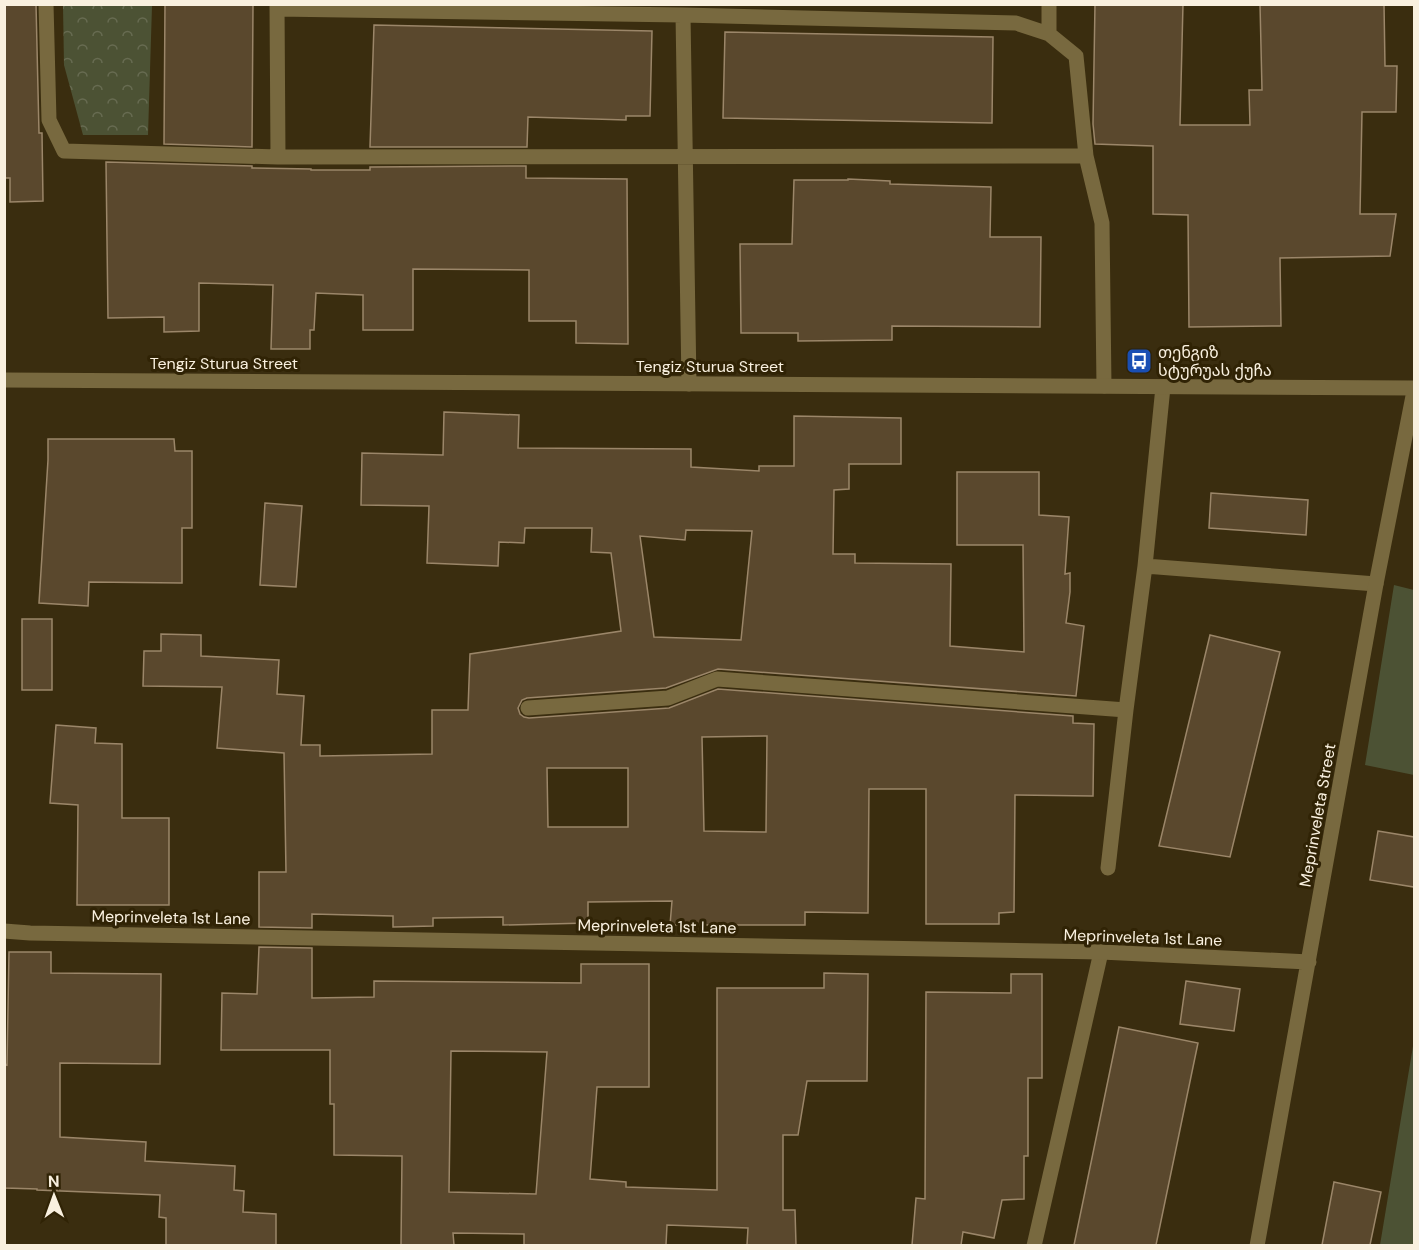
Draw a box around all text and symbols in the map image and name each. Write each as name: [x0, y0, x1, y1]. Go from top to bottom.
place label: თენგიზ სტურუას ქუჩა: [1158, 342, 1272, 381]
bus stop icon: თენგიზ სტურუას ქუჩა: [1124, 346, 1154, 376]
street label: Tengiz Sturua Street: [150, 353, 298, 374]
street label: Tengiz Sturua Street: [636, 356, 784, 377]
street label: Meprinveleta Street: [1295, 742, 1340, 889]
street label: Meprinveleta 1st Lane: [91, 906, 251, 929]
street label: Meprinveleta 1st Lane: [577, 915, 737, 938]
street label: Meprinveleta 1st Lane: [1063, 924, 1223, 951]
north arrow: [24, 1166, 84, 1226]
text: N: [48, 1171, 60, 1192]

